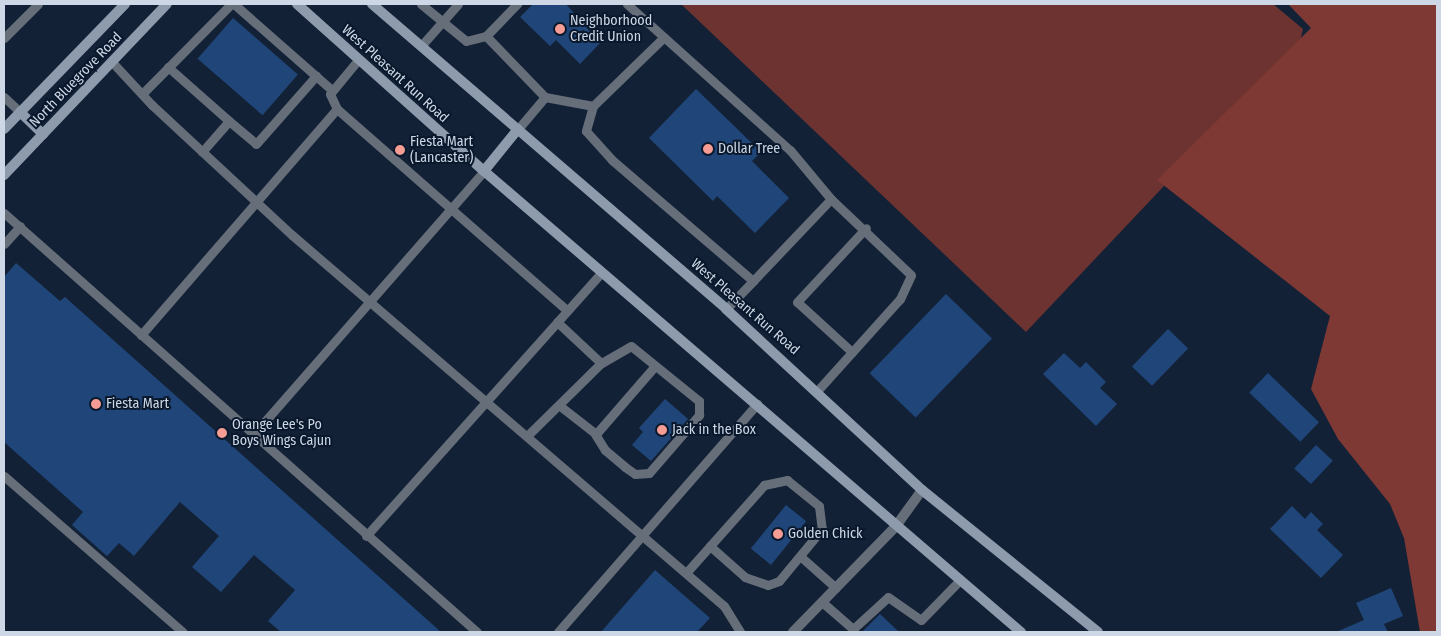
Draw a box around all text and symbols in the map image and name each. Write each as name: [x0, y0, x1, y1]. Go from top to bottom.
place label: Neighborhood Credit Union: [570, 13, 652, 46]
street label: West Pleasant Run Road: [338, 22, 452, 126]
marker: Neighborhood Credit Union: [554, 23, 566, 35]
street label: North Bluegrove Road: [26, 29, 126, 131]
place label: Fiesta Mart (Lancaster): [410, 134, 473, 166]
place label: Dollar Tree: [718, 141, 780, 157]
marker: Dollar Tree: [702, 143, 714, 155]
marker: Fiesta Mart (Lancaster): [394, 144, 406, 156]
street label: West Pleasant Run Road: [687, 255, 803, 359]
place label: Fiesta Mart: [106, 396, 169, 412]
marker: Fiesta Mart: [90, 398, 102, 410]
place label: Orange Lee's Po Boys Wings Cajun: [232, 417, 331, 450]
place label: Jack in the Box: [672, 422, 756, 438]
marker: Jack in the Box: [656, 424, 668, 436]
marker: Orange Lee's Po Boys Wings Cajun: [216, 427, 228, 439]
place label: Golden Chick: [788, 526, 862, 542]
marker: Golden Chick: [772, 528, 784, 540]

